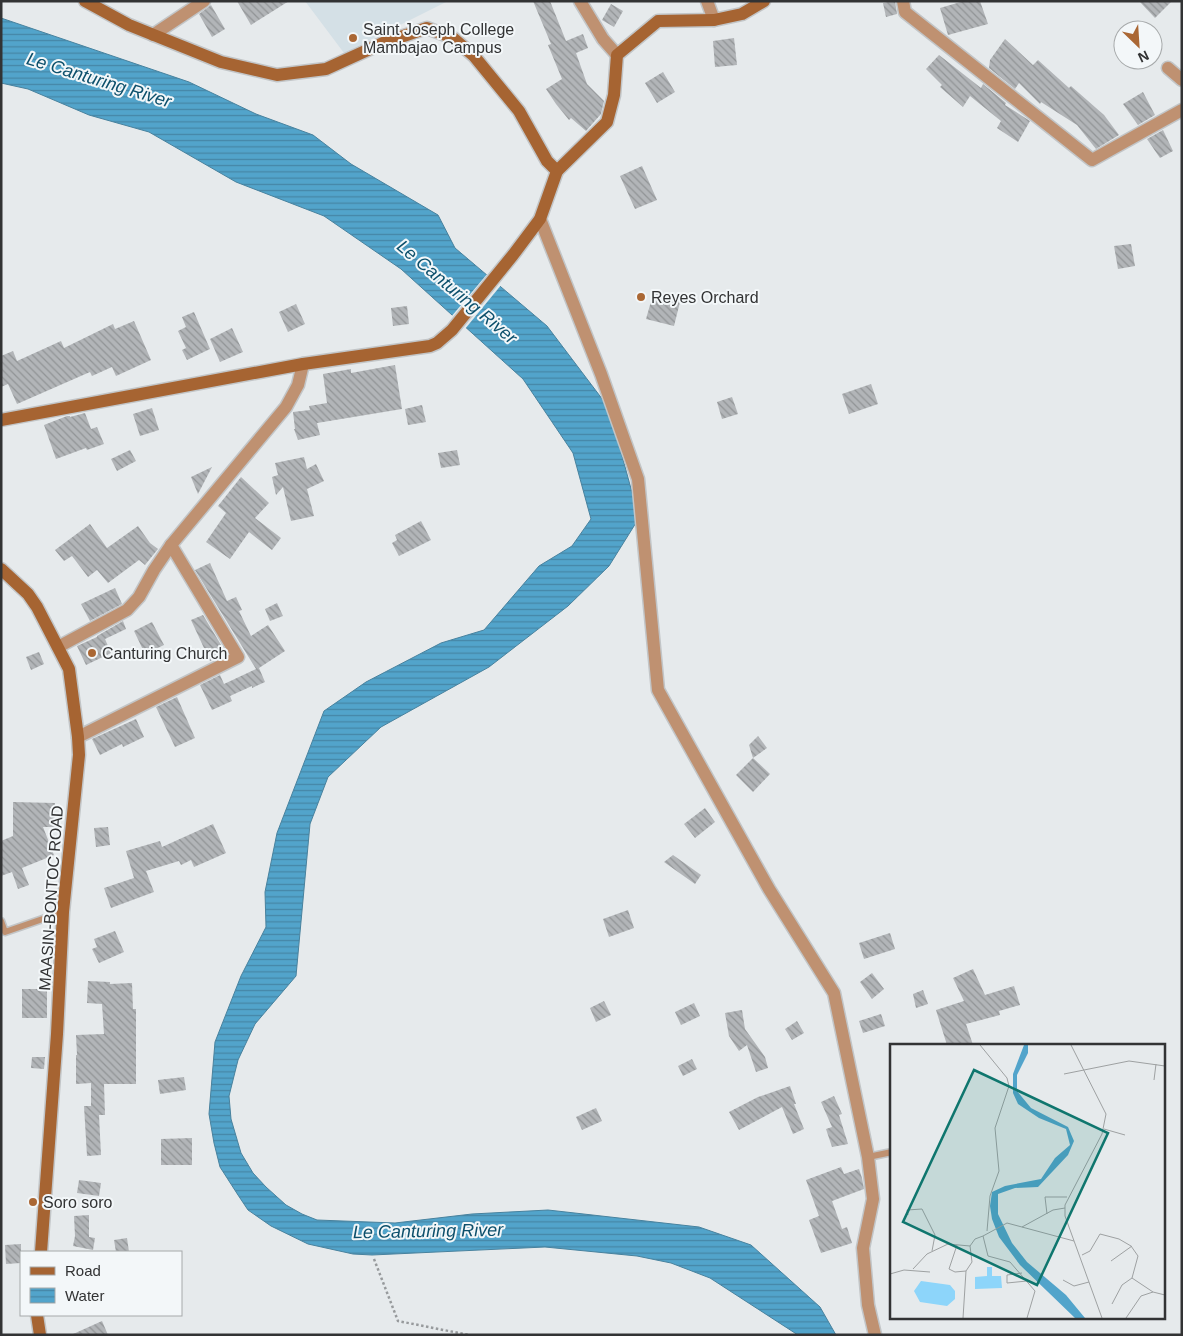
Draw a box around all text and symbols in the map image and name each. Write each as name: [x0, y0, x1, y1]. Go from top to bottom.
north arrow: [1113, 20, 1163, 70]
place label: Saint Joseph College Mambajao Campus: [363, 21, 514, 56]
marker: Saint Joseph College Mambajao Campus: [347, 32, 359, 44]
text: N: [1136, 47, 1151, 66]
water label: Le Canturing River: [24, 48, 175, 112]
water label: Le Canturing River: [393, 236, 522, 349]
place label: Reyes Orchard: [651, 289, 759, 306]
marker: Reyes Orchard: [635, 291, 647, 303]
place label: Canturing Church: [102, 645, 227, 662]
marker: Canturing Church: [86, 647, 98, 659]
street label: MAASIN-BONTOC ROAD: [36, 805, 66, 991]
inset map: [890, 1044, 1166, 1318]
place label: Soro soro: [43, 1194, 112, 1211]
marker: Soro soro: [27, 1196, 39, 1208]
water label: Le Canturing River: [353, 1220, 504, 1242]
legend: [20, 1251, 182, 1316]
text: Road: [65, 1262, 101, 1279]
text: Water: [65, 1287, 104, 1304]

